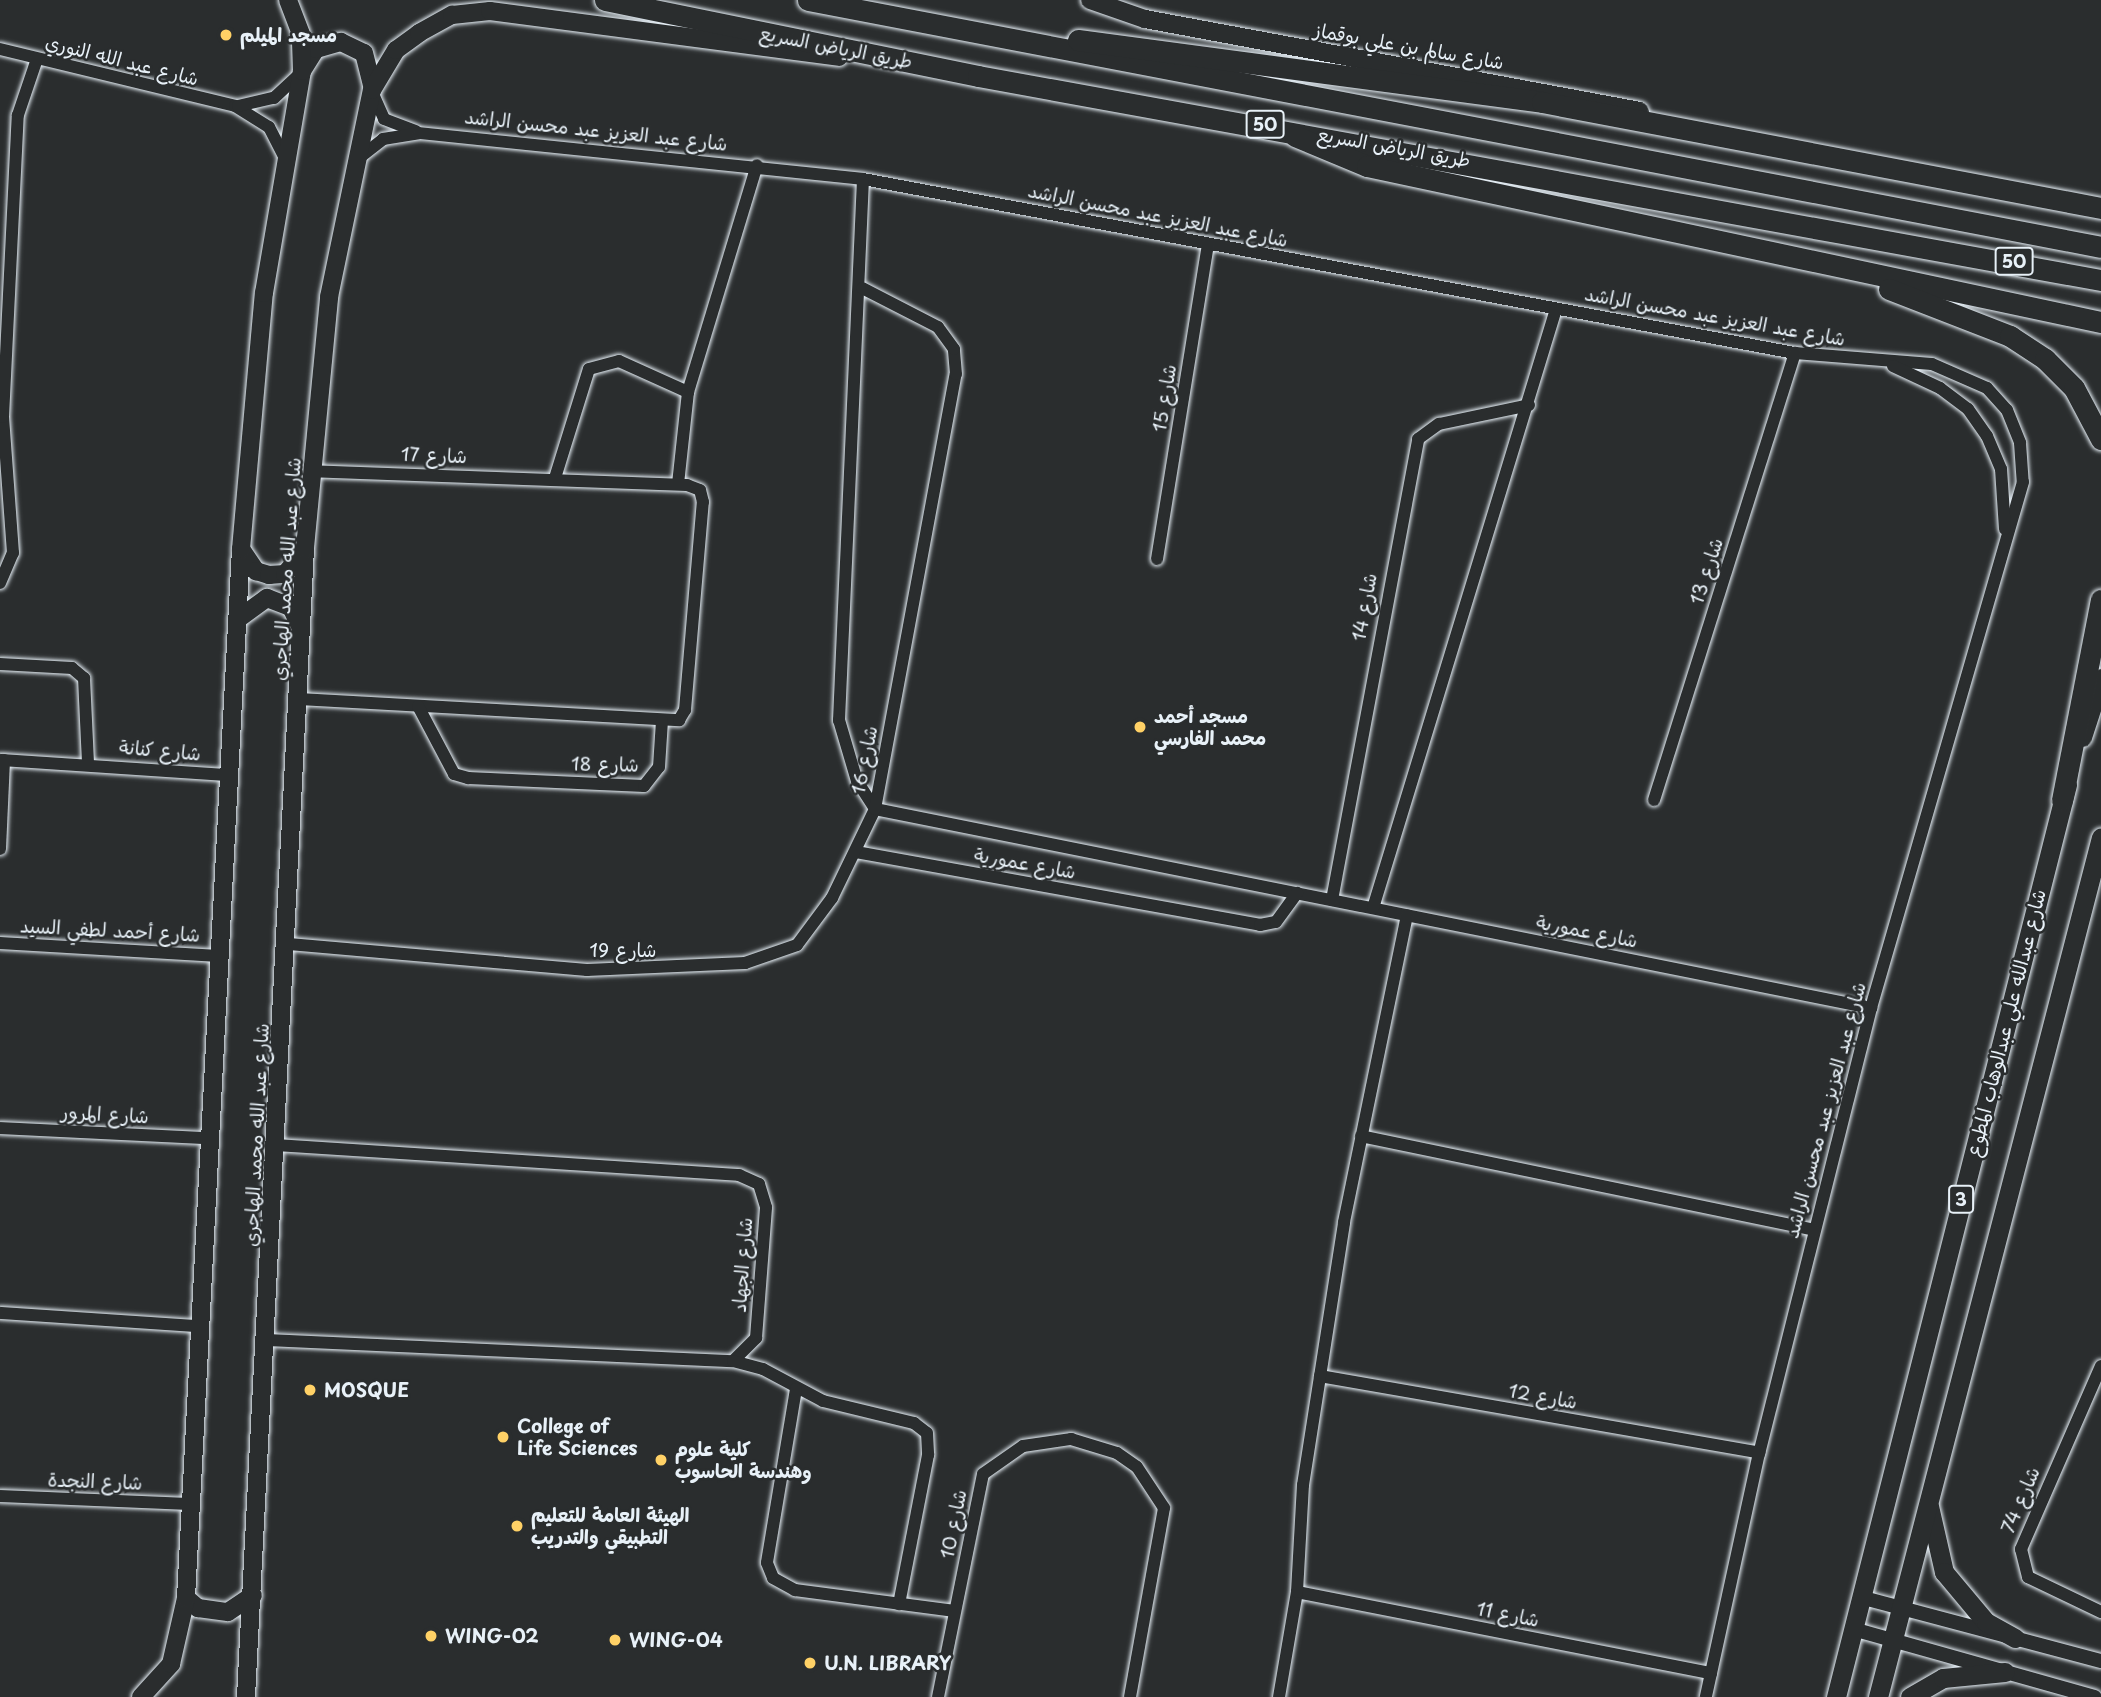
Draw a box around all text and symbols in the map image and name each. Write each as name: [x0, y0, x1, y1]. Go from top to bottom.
street label: شارع سالم بن علي بوقماز: [1312, 18, 1506, 74]
street label: طريق الرياض السريع: [758, 21, 914, 73]
place label: مسجد الميلم: [240, 24, 337, 46]
marker: مسجد الميلم: [218, 27, 234, 43]
street label: شارع عبد الله النوري: [43, 30, 201, 90]
street label: شارع عبد العزيز عبد محسن الراشد: [463, 105, 729, 155]
road number: 50: [1244, 110, 1286, 139]
street label: طريق الرياض السريع: [1316, 122, 1472, 172]
street label: شارع عبد العزيز عبد محسن الراشد: [1026, 179, 1290, 251]
road number: 50: [1993, 246, 2035, 276]
street label: شارع عبد العزيز عبد محسن الراشد: [1583, 282, 1847, 350]
street label: شارع 15: [1147, 363, 1181, 433]
street label: شارع 17: [401, 442, 467, 468]
street label: شارع عبد الله محمد الهاجري: [267, 457, 305, 681]
street label: شارع 13: [1685, 535, 1727, 607]
street label: شارع 14: [1347, 571, 1381, 643]
place label: مسجد أحمد محمد الفارسي: [1154, 705, 1266, 749]
marker: مسجد أحمد محمد الفارسي: [1132, 719, 1148, 735]
street label: شارع 16: [846, 724, 882, 796]
street label: شارع كنانة: [118, 735, 202, 765]
street label: شارع 18: [571, 752, 639, 776]
street label: شارع عمورية: [972, 843, 1078, 883]
street label: شارع عبدالله علي عبدالوهاب المطوع: [1962, 887, 2050, 1159]
street label: شارع عمورية: [1534, 910, 1640, 952]
street label: شارع أحمد لطفي السيد: [19, 914, 201, 946]
street label: شارع 19: [590, 939, 656, 961]
street label: شارع عبد العزيز عبد محسن الراشد: [1780, 979, 1870, 1241]
street label: شارع عبد الله محمد الهاجري: [239, 1023, 273, 1247]
street label: شارع المرور: [61, 1100, 149, 1128]
road number: 3: [1947, 1184, 1975, 1214]
street label: شارع الجهاد: [727, 1217, 757, 1313]
place label: MOSQUE: [324, 1379, 409, 1401]
street label: شارع 12: [1507, 1379, 1579, 1413]
marker: MOSQUE: [302, 1382, 318, 1398]
place label: College of Life Sciences: [517, 1415, 640, 1459]
marker: College of Life Sciences: [495, 1429, 511, 1445]
place label: كلية علوم وهندسة الحاسوب: [675, 1438, 812, 1482]
marker: كلية علوم وهندسة الحاسوب: [653, 1452, 669, 1468]
street label: شارع 74: [1996, 1463, 2044, 1537]
street label: شارع النجدة: [47, 1468, 143, 1494]
street label: شارع 10: [935, 1488, 971, 1560]
place label: الهيئة العامة للتعليم التطبيقي والتدريب: [531, 1504, 689, 1548]
marker: الهيئة العامة للتعليم التطبيقي والتدريب: [509, 1518, 525, 1534]
street label: شارع 11: [1475, 1597, 1541, 1631]
place label: WING-02: [445, 1625, 539, 1647]
marker: WING-02: [423, 1628, 439, 1644]
place label: WING-04: [629, 1629, 723, 1651]
marker: WING-04: [607, 1632, 623, 1648]
place label: U.N. LIBRARY: [824, 1652, 952, 1674]
marker: U.N. LIBRARY: [802, 1655, 818, 1671]

